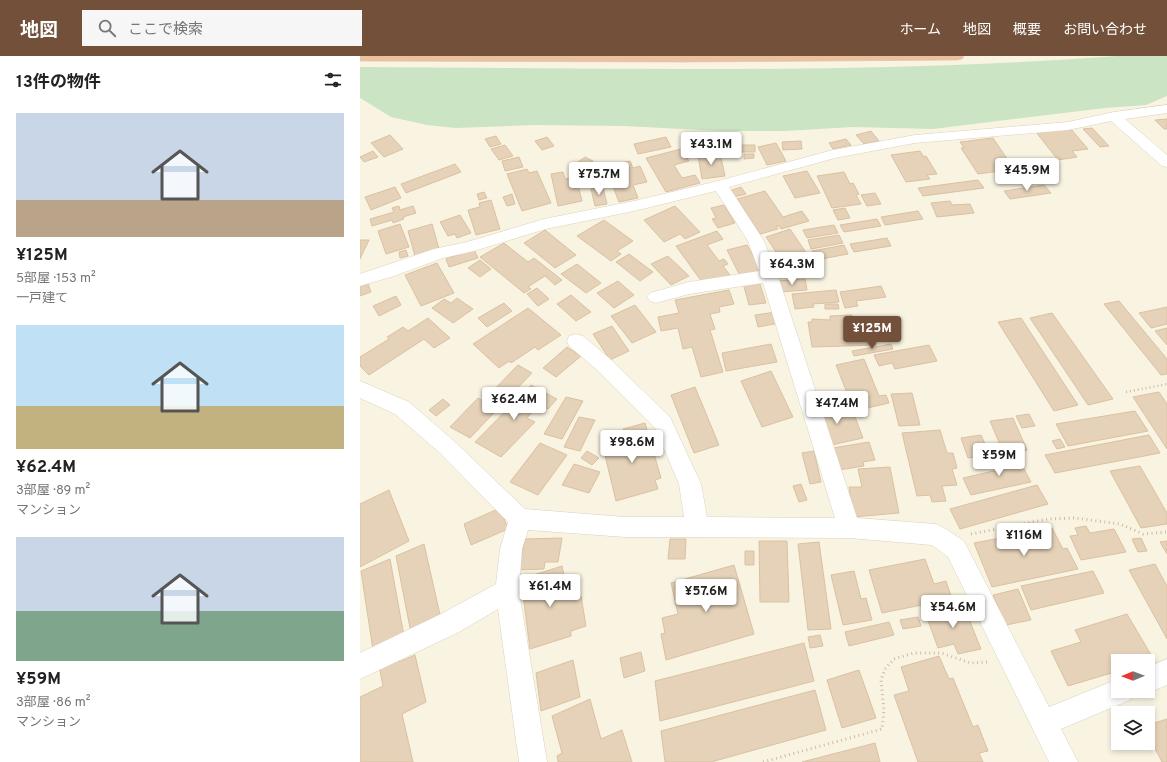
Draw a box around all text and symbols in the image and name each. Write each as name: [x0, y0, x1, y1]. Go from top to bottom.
search box: [82, 10, 362, 46]
icon: search: [96, 17, 118, 39]
text: 地図: [20, 19, 58, 43]
text: ここで検索: [128, 21, 203, 40]
text: ホーム: [899, 22, 941, 39]
text: 地図: [963, 22, 991, 39]
text: 概要: [1013, 22, 1041, 39]
text: お問い合わせ: [1063, 22, 1147, 39]
icon: filters: [322, 69, 344, 91]
text: 13件の物件: [16, 72, 101, 94]
pin: ¥43.1M: [678, 132, 744, 166]
text: ¥43.1M: [690, 137, 732, 153]
icon: home: [144, 139, 216, 211]
pin: ¥45.9M: [994, 158, 1060, 192]
pin: ¥75.7M: [566, 162, 632, 196]
text: ¥45.9M: [1004, 163, 1050, 179]
text: ¥75.7M: [578, 167, 620, 183]
text: ¥125M: [16, 245, 68, 267]
pin: ¥64.3M: [759, 252, 825, 286]
text: ¥64.3M: [769, 257, 815, 273]
text: 5部屋 · 153 m²: [16, 271, 96, 287]
text: 一戸建て: [16, 291, 68, 307]
pin: ¥125M: [844, 316, 900, 350]
text: ¥125M: [852, 321, 892, 337]
icon: home: [144, 351, 216, 423]
pin: ¥62.4M: [481, 387, 547, 421]
pin: ¥47.4M: [804, 391, 870, 425]
text: ¥62.4M: [491, 392, 537, 408]
text: ¥47.4M: [815, 396, 859, 412]
pin: ¥98.6M: [599, 430, 665, 464]
text: ¥98.6M: [609, 435, 655, 451]
pin: ¥59M: [975, 443, 1023, 477]
text: ¥59M: [982, 448, 1016, 464]
text: ¥62.4M: [16, 457, 76, 479]
text: 3部屋 · 89 m²: [16, 483, 90, 499]
text: マンション: [16, 503, 81, 519]
pin: ¥116M: [996, 523, 1052, 557]
text: ¥116M: [1006, 528, 1042, 544]
icon: home: [144, 563, 216, 635]
pin: ¥61.4M: [517, 574, 583, 608]
text: ¥61.4M: [528, 579, 572, 595]
pin: ¥57.6M: [673, 579, 739, 613]
text: ¥57.6M: [685, 584, 727, 600]
pin: ¥54.6M: [920, 595, 986, 629]
text: ¥54.6M: [930, 600, 976, 616]
north arrow: [1111, 654, 1155, 698]
map controls: [1111, 654, 1155, 750]
text: ¥59M: [16, 669, 61, 691]
text: 3部屋 · 86 m²: [16, 695, 90, 711]
button: layers: [1111, 706, 1155, 750]
text: マンション: [16, 715, 81, 731]

